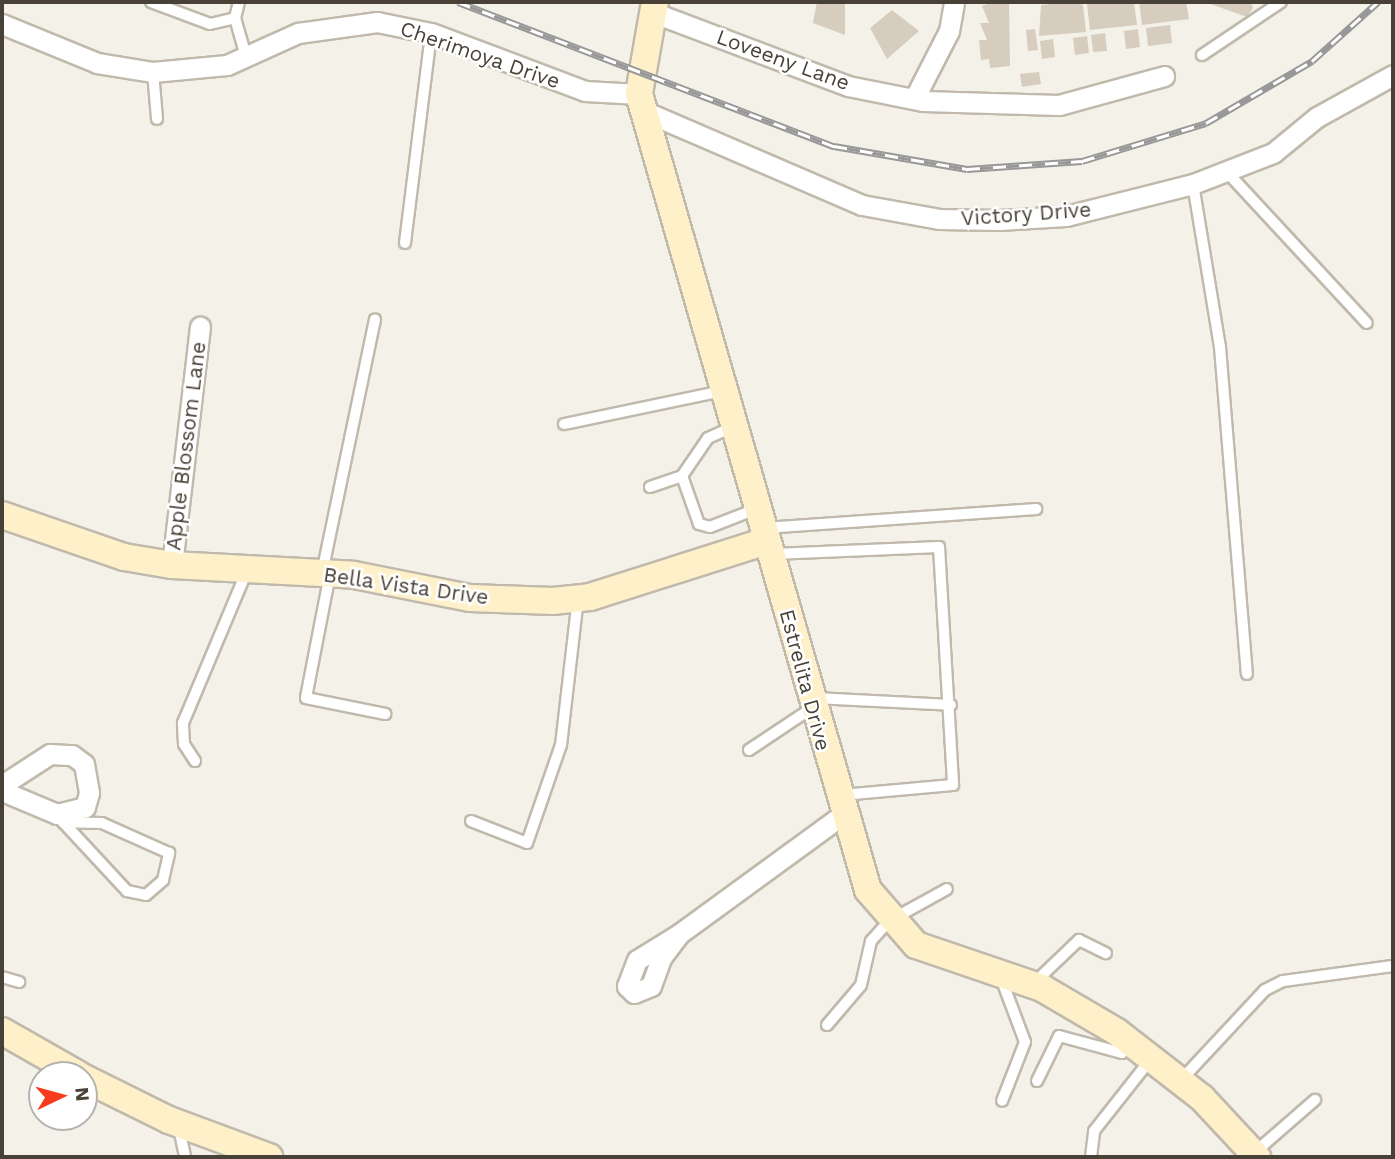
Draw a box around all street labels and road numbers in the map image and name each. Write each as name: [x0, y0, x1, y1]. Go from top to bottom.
street label: Cherimoya Drive: [397, 16, 563, 94]
street label: Loveeny Lane: [713, 24, 853, 96]
street label: Victory Drive: [960, 197, 1092, 231]
street label: Apple Blossom Lane: [161, 340, 211, 552]
street label: Bella Vista Drive: [321, 562, 491, 610]
street label: Estrelita Drive: [774, 606, 836, 754]

